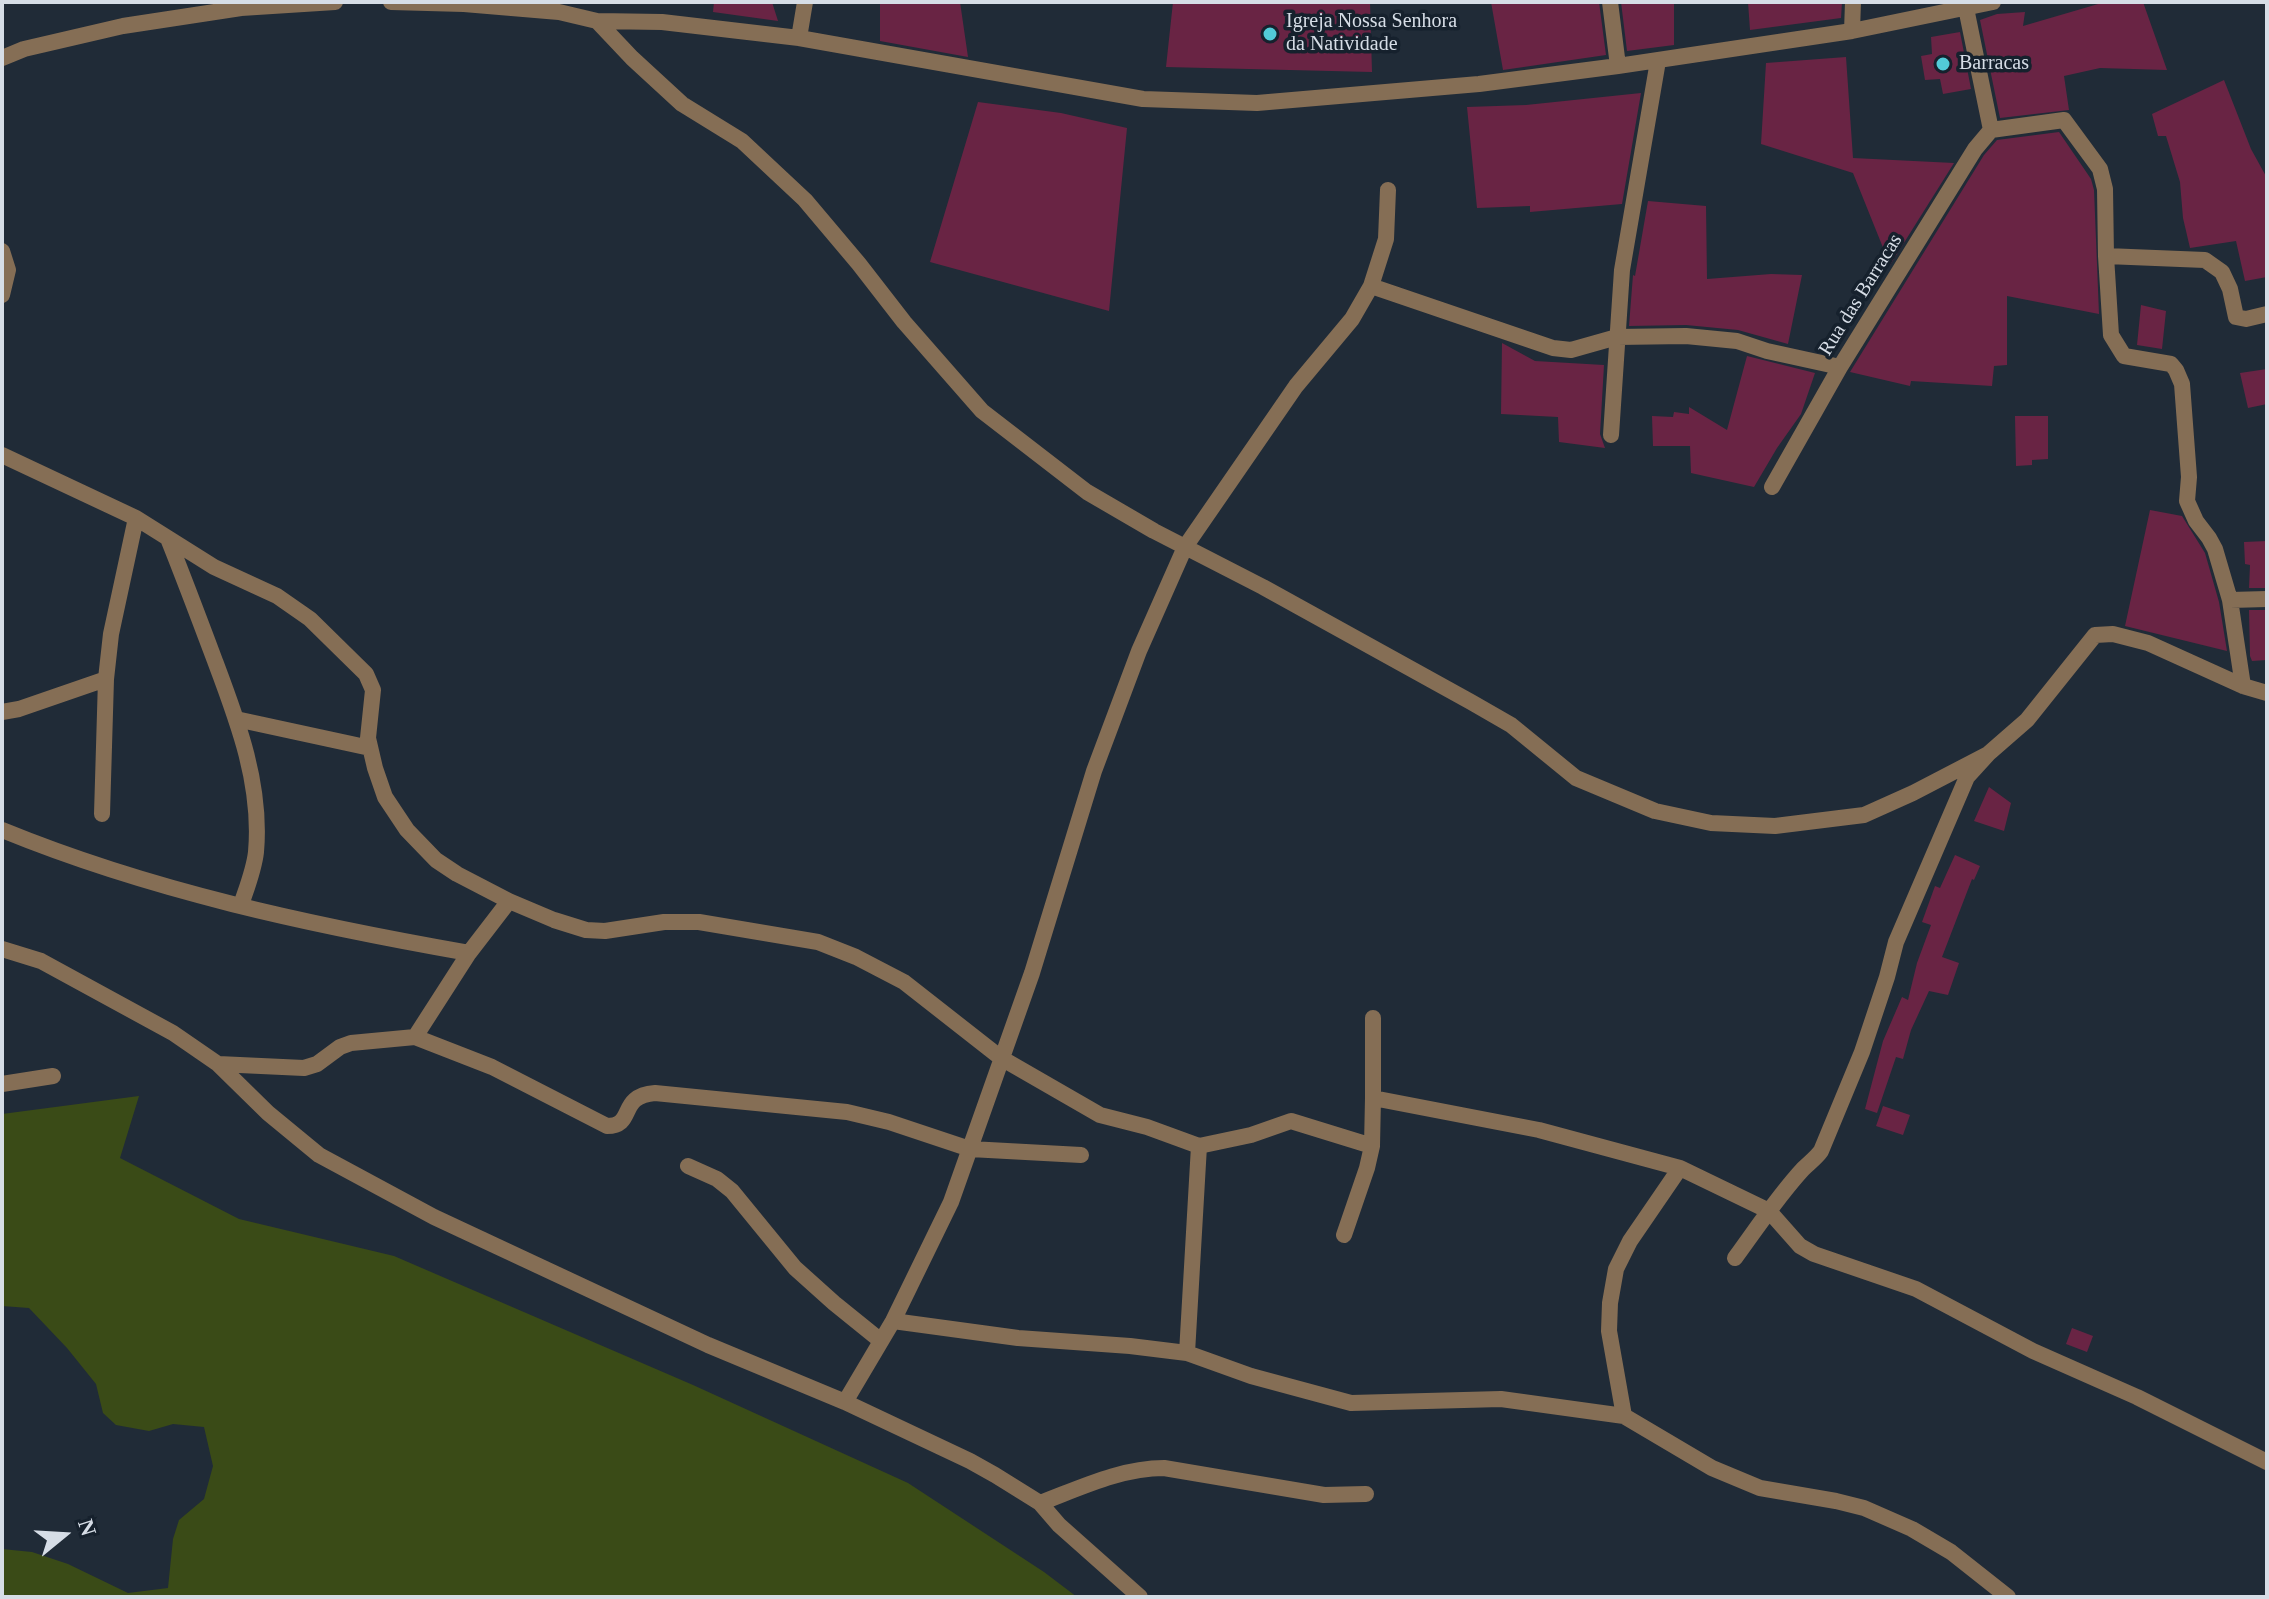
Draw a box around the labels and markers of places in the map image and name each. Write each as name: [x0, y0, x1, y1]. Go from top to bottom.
place label: Igreja Nossa Senhora da Natividade: [1286, 10, 1457, 57]
marker: Igreja Nossa Senhora da Natividade: [1261, 25, 1279, 43]
place label: Barracas: [1959, 52, 2029, 76]
marker: Barracas: [1934, 55, 1952, 73]

